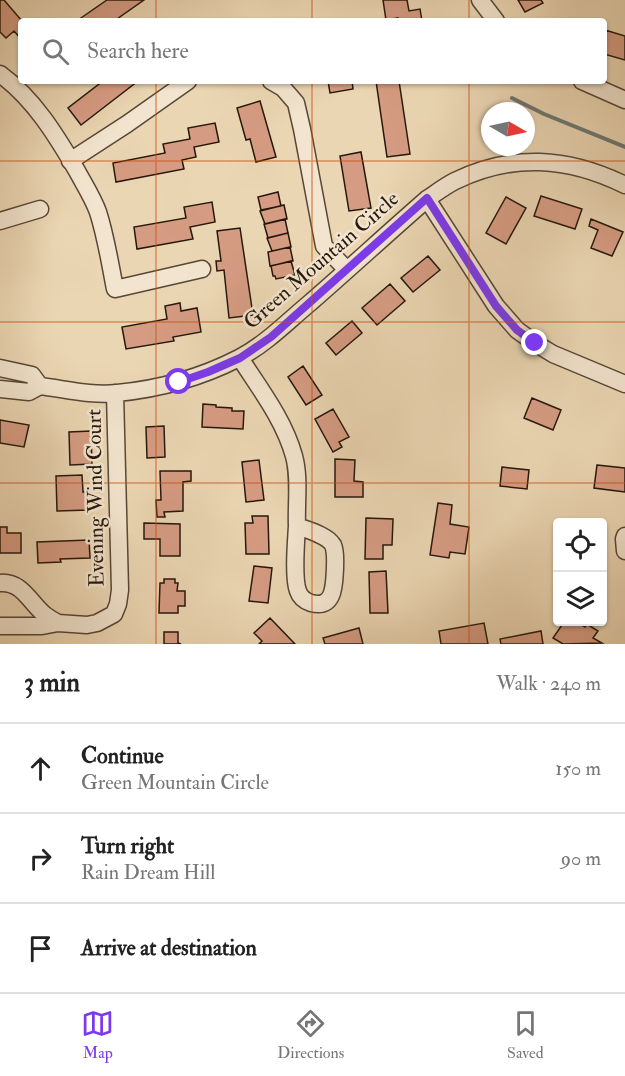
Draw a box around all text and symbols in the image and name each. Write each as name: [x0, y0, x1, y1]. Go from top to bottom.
search box: [18, 18, 607, 84]
icon: search: [39, 35, 72, 68]
text: Search here: [87, 37, 189, 65]
north arrow: [481, 102, 535, 156]
street label: Green Mountain Circle: [238, 185, 405, 335]
route end: [521, 329, 547, 355]
route start: [165, 368, 191, 394]
street label: Evening Wind Court: [80, 409, 111, 587]
map controls: [553, 518, 607, 626]
button: locate: [553, 518, 607, 572]
button: layers: [553, 572, 607, 626]
text: 3 min: [24, 667, 80, 699]
text: Walk · 240 m: [496, 671, 601, 696]
text: Continue: [81, 742, 164, 770]
icon: ahead: [24, 752, 57, 785]
text: 150 m: [555, 756, 601, 781]
text: Green Mountain Circle: [81, 770, 269, 795]
text: Turn right: [81, 832, 174, 860]
icon: right: [24, 842, 57, 875]
text: 90 m: [561, 846, 601, 871]
text: Rain Dream Hill: [81, 860, 215, 885]
icon: arrive: [24, 932, 57, 965]
text: Arrive at destination: [81, 934, 257, 962]
tab: Map: [81, 1007, 114, 1063]
tab: Directions: [277, 1007, 344, 1063]
tab: Saved: [507, 1007, 544, 1063]

